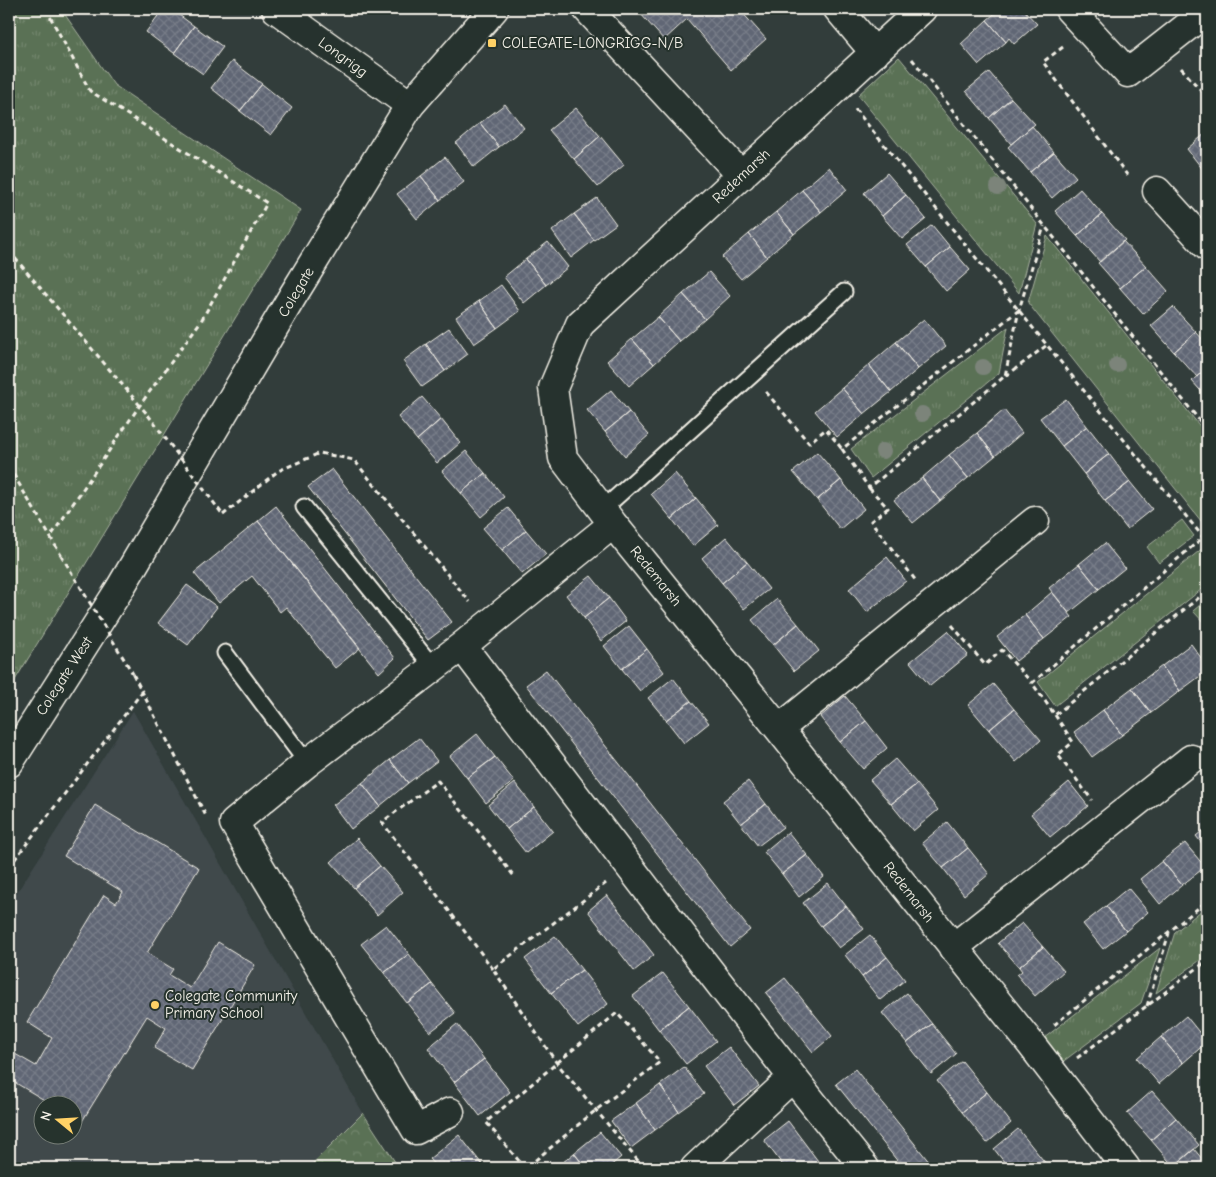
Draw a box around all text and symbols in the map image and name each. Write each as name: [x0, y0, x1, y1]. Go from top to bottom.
street label: Longrigg: [315, 33, 371, 81]
place label: COLEGATE-LONGRIGG-N/B: [502, 34, 683, 52]
marker: COLEGATE-LONGRIGG-N/B: [486, 37, 498, 49]
street label: Redemarsh: [708, 145, 774, 207]
street label: Colegate: [274, 263, 318, 320]
street label: Redemarsh: [626, 542, 686, 610]
street label: Colegate West: [32, 633, 96, 719]
street label: Redemarsh: [880, 858, 938, 926]
place label: Colegate Community Primary School: [165, 987, 298, 1022]
marker: Colegate Community Primary School: [149, 999, 161, 1011]
north arrow: [32, 1094, 82, 1144]
text: N: [37, 1109, 56, 1123]

